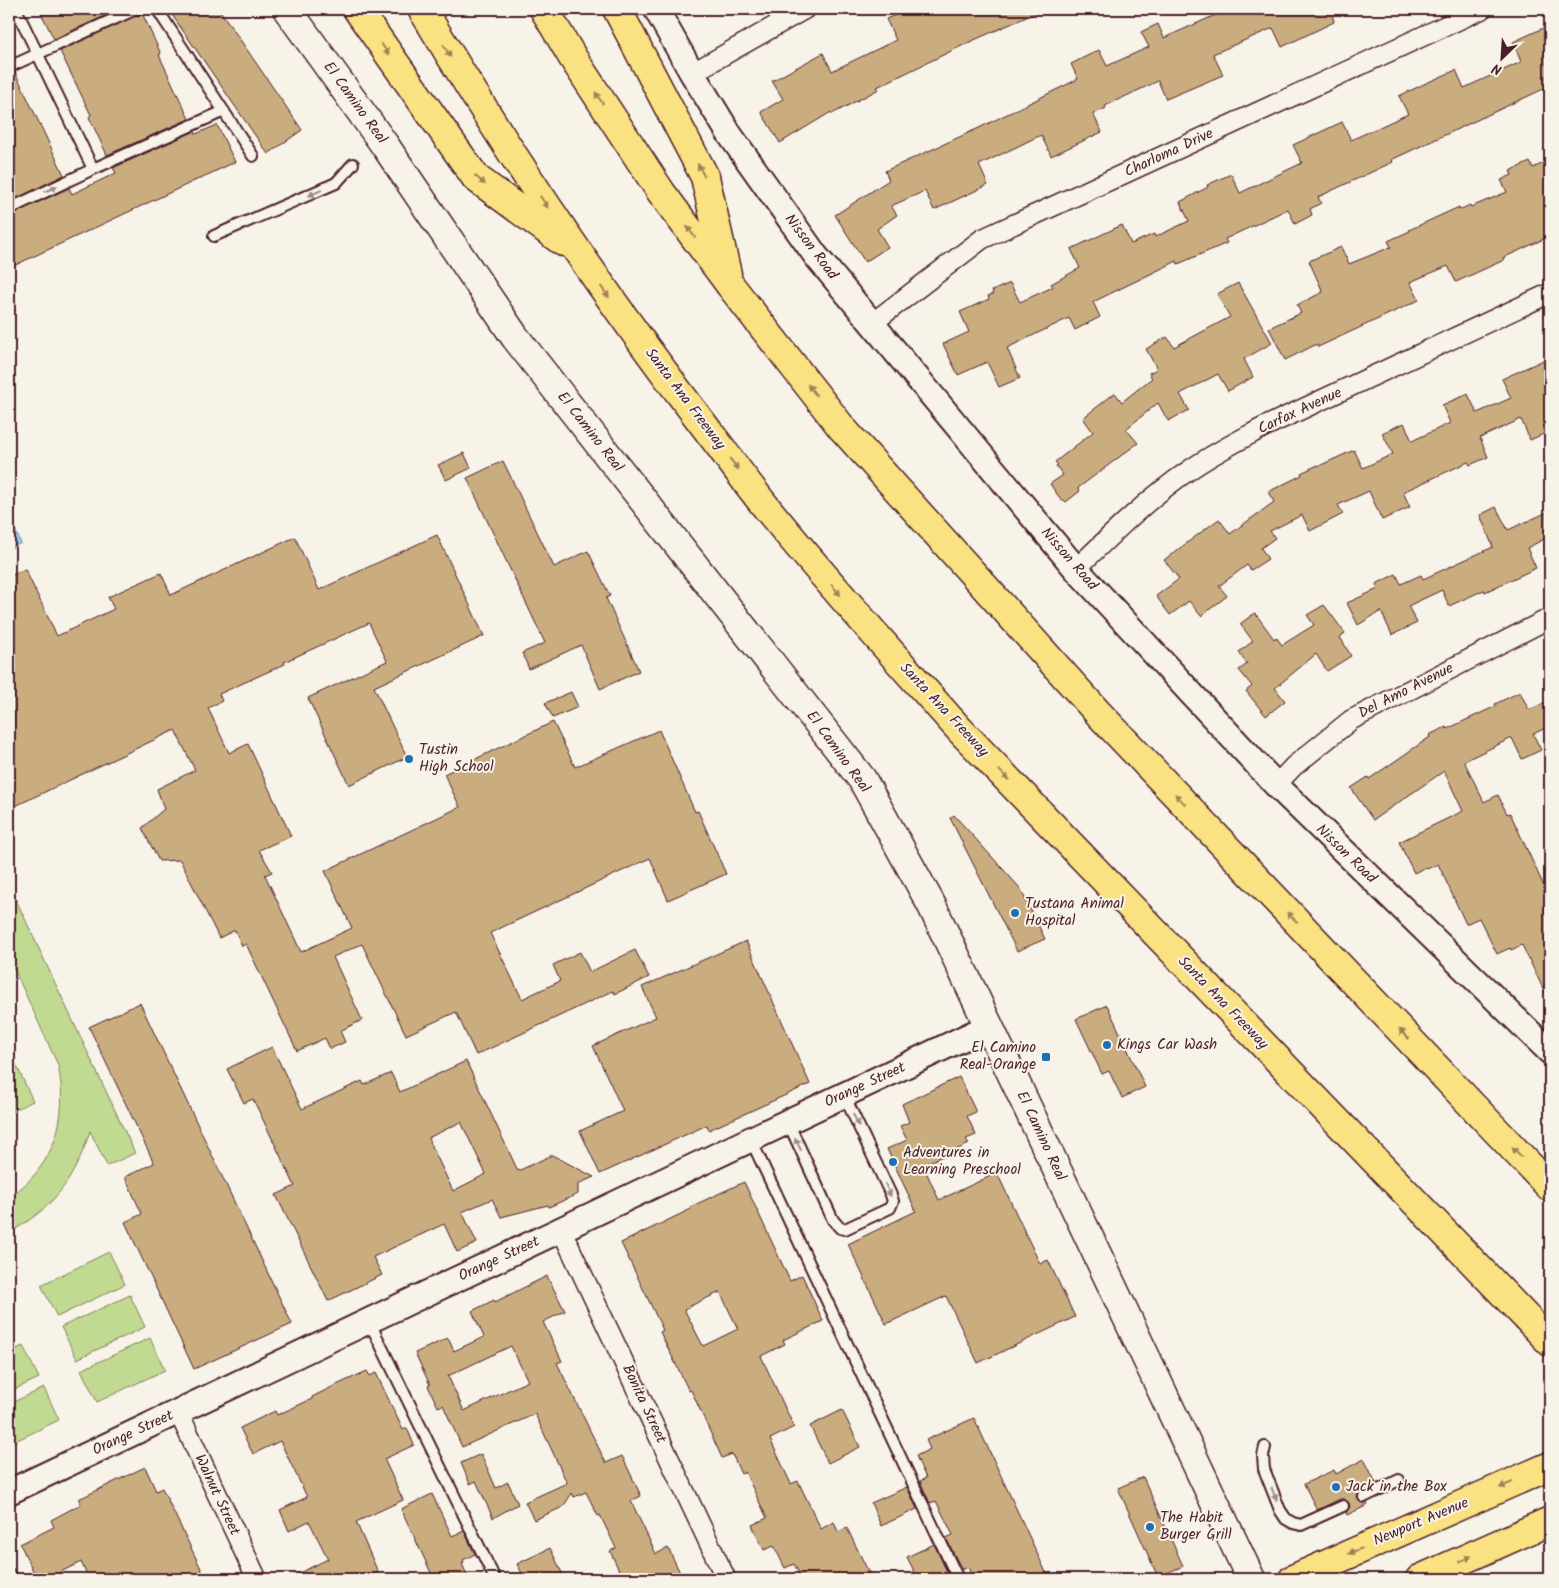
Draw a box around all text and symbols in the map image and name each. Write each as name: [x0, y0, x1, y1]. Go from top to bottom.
north arrow: [1476, 32, 1526, 82]
one-way arrow: [380, 42, 390, 55]
one-way arrow: [442, 44, 451, 57]
street label: El Camino Real: [317, 57, 393, 150]
text: N: [1488, 57, 1506, 81]
one-way arrow: [594, 91, 604, 104]
street label: Charloma Drive: [1121, 122, 1218, 184]
one-way arrow: [697, 163, 705, 177]
one-way arrow: [473, 174, 485, 186]
one-way arrow: [44, 185, 58, 193]
one-way arrow: [308, 189, 322, 197]
one-way arrow: [539, 195, 549, 209]
street label: Nisson Road: [778, 209, 844, 286]
one-way arrow: [685, 226, 696, 239]
one-way arrow: [600, 285, 610, 299]
street label: Santa Ana Freeway: [639, 343, 732, 456]
street label: Carfax Avenue: [1254, 381, 1346, 441]
one-way arrow: [806, 383, 817, 396]
street label: El Camino Real: [551, 386, 630, 478]
one-way arrow: [728, 457, 739, 470]
street label: Nisson Road: [1035, 522, 1104, 596]
one-way arrow: [831, 583, 842, 596]
street label: Santa Ana Freeway: [893, 657, 995, 764]
street label: Del Amo Avenue: [1354, 657, 1458, 725]
street label: El Camino Real: [800, 706, 876, 799]
place label: Tustin High School: [419, 738, 494, 779]
marker: Tustin High School: [403, 753, 415, 765]
one-way arrow: [998, 769, 1010, 781]
one-way arrow: [1174, 793, 1186, 805]
street label: Nisson Road: [1310, 818, 1383, 890]
place label: Tustana Animal Hospital: [1025, 892, 1124, 933]
marker: Tustana Animal Hospital: [1009, 907, 1021, 919]
one-way arrow: [1286, 911, 1298, 923]
street label: Santa Ana Freeway: [1172, 951, 1275, 1056]
one-way arrow: [1398, 1029, 1410, 1041]
place label: Kings Car Wash: [1117, 1033, 1217, 1057]
place label: El Camino Real-Orange: [960, 1036, 1036, 1077]
marker: Kings Car Wash: [1101, 1039, 1113, 1051]
marker: El Camino Real-Orange: [1040, 1051, 1052, 1063]
street label: Orange Street: [820, 1056, 910, 1114]
street label: El Camino Real: [1010, 1087, 1073, 1185]
one-way arrow: [853, 1113, 861, 1127]
one-way arrow: [794, 1137, 802, 1151]
place label: Adventures in Learning Preschool: [903, 1141, 1021, 1182]
one-way arrow: [1511, 1146, 1523, 1158]
marker: Adventures in Learning Preschool: [887, 1156, 899, 1168]
one-way arrow: [885, 1183, 893, 1197]
street label: Orange Street: [454, 1230, 544, 1288]
street label: Bonita Street: [615, 1360, 673, 1448]
street label: Orange Street: [88, 1404, 178, 1462]
street label: Walnut Street: [188, 1450, 246, 1540]
place label: Jack in the Box: [1346, 1475, 1447, 1499]
marker: Jack in the Box: [1330, 1481, 1342, 1493]
one-way arrow: [1499, 1482, 1513, 1490]
one-way arrow: [1270, 1487, 1278, 1501]
street label: Newport Avenue: [1369, 1491, 1473, 1553]
place label: The Habit Burger Grill: [1160, 1506, 1232, 1547]
marker: The Habit Burger Grill: [1144, 1521, 1156, 1533]
one-way arrow: [1348, 1547, 1362, 1555]
one-way arrow: [1458, 1555, 1472, 1563]

